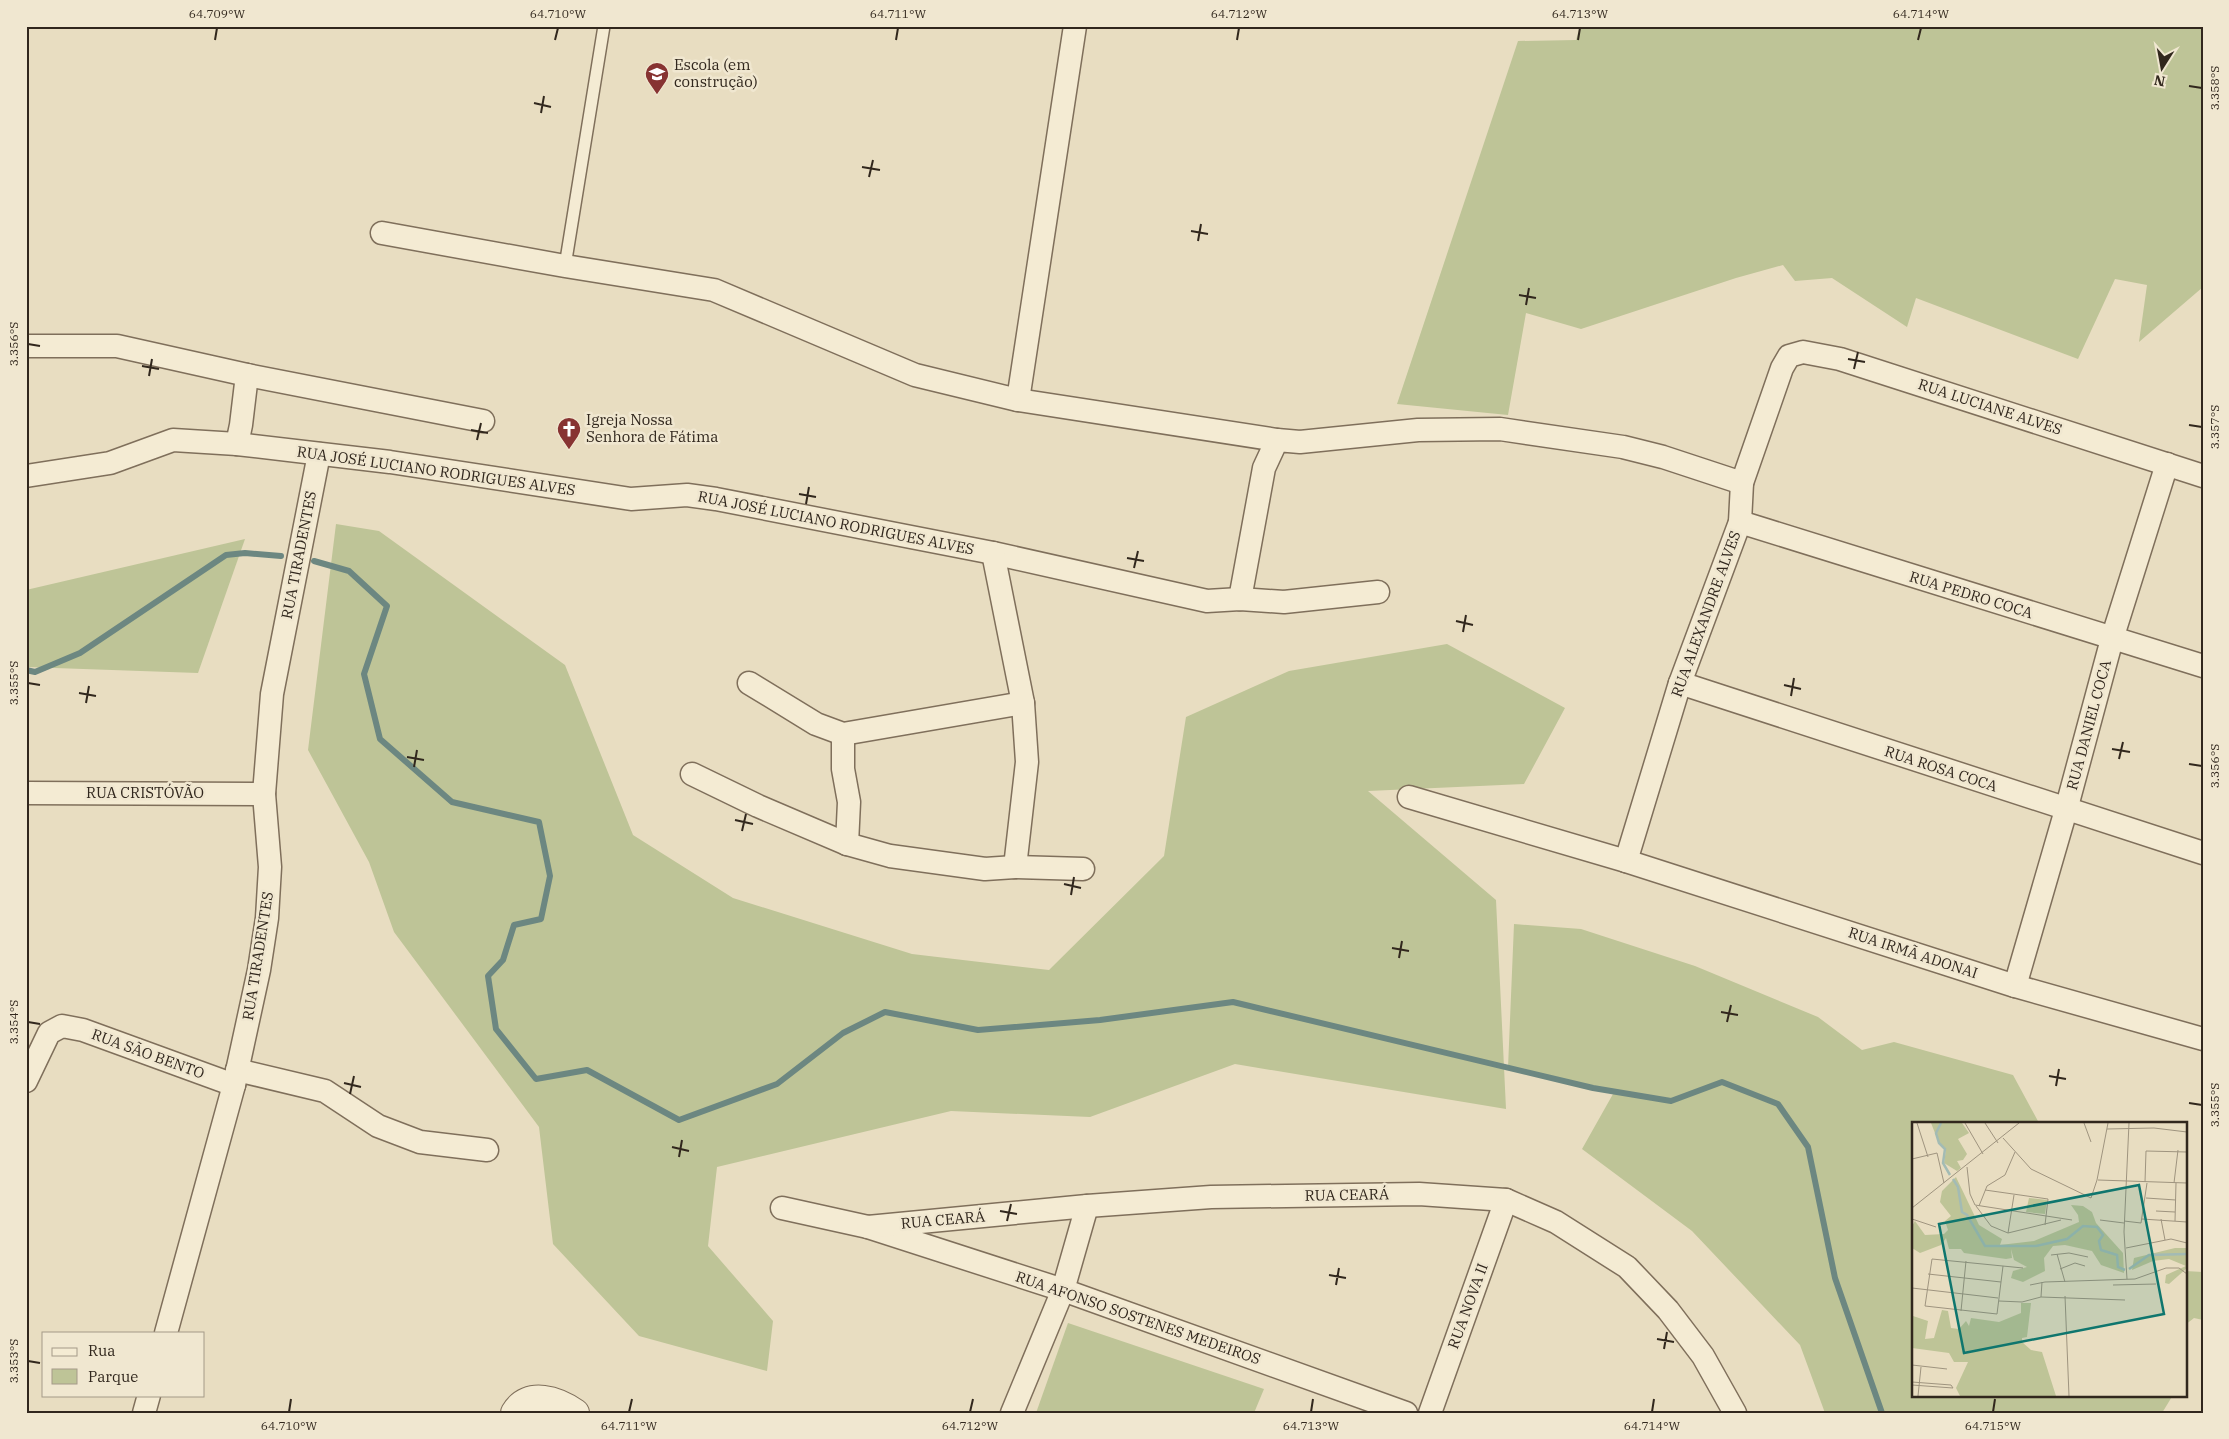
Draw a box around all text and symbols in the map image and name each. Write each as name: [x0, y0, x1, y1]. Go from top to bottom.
text: 64.709°W: [189, 6, 246, 21]
text: 64.710°W: [530, 6, 587, 21]
text: 64.711°W: [870, 6, 927, 21]
text: 64.712°W: [1211, 6, 1268, 21]
text: 64.713°W: [1552, 6, 1609, 21]
text: 64.714°W: [1893, 6, 1950, 21]
north arrow: [2136, 42, 2186, 92]
place label: Escola (em construção): [674, 55, 758, 91]
school or university icon: Escola (em construção): [644, 61, 670, 95]
text: 3.358°S: [2207, 66, 2222, 110]
text: N: [2152, 71, 2167, 91]
text: 3.356°S: [6, 322, 21, 366]
street label: RUA LUCIANE ALVES: [1916, 374, 2065, 439]
text: 3.357°S: [2207, 405, 2222, 449]
place label: Igreja Nossa Senhora de Fátima: [586, 410, 719, 446]
church icon: Igreja Nossa Senhora de Fátima: [556, 416, 582, 450]
street label: RUA JOSÉ LUCIANO RODRIGUES ALVES: [296, 442, 577, 499]
street label: RUA JOSÉ LUCIANO RODRIGUES ALVES: [696, 486, 976, 559]
street label: RUA TIRADENTES: [277, 489, 320, 620]
street label: RUA ALEXANDRE ALVES: [1667, 528, 1745, 700]
street label: RUA PEDRO COCA: [1907, 567, 2036, 623]
street label: RUA DANIEL COCA: [2062, 657, 2115, 792]
text: 3.355°S: [6, 661, 21, 705]
street label: RUA ROSA COCA: [1882, 741, 2001, 796]
text: 3.356°S: [2207, 744, 2222, 788]
street label: RUA CRISTÓVÃO: [86, 783, 204, 802]
street label: RUA TIRADENTES: [238, 890, 277, 1022]
street label: RUA IRMÃ ADONAI: [1846, 923, 1980, 982]
text: 3.354°S: [6, 1000, 21, 1044]
street label: RUA SÃO BENTO: [89, 1024, 207, 1083]
text: 3.355°S: [2207, 1083, 2222, 1127]
inset map: [1912, 1122, 2186, 1396]
street label: RUA CEARÁ: [1305, 1184, 1390, 1205]
street label: RUA CEARÁ: [900, 1206, 987, 1233]
street label: RUA NOVA II: [1443, 1260, 1492, 1351]
street label: RUA AFONSO SOSTENES MEDEIROS: [1013, 1267, 1263, 1369]
legend: [42, 1332, 205, 1396]
text: 3.353°S: [6, 1339, 21, 1383]
text: Rua: [88, 1341, 115, 1360]
text: Parque: [88, 1367, 138, 1386]
text: 64.710°W: [261, 1418, 318, 1433]
text: 64.711°W: [601, 1418, 658, 1433]
text: 64.712°W: [942, 1418, 999, 1433]
text: 64.713°W: [1283, 1418, 1340, 1433]
text: 64.714°W: [1624, 1418, 1681, 1433]
text: 64.715°W: [1965, 1418, 2022, 1433]

